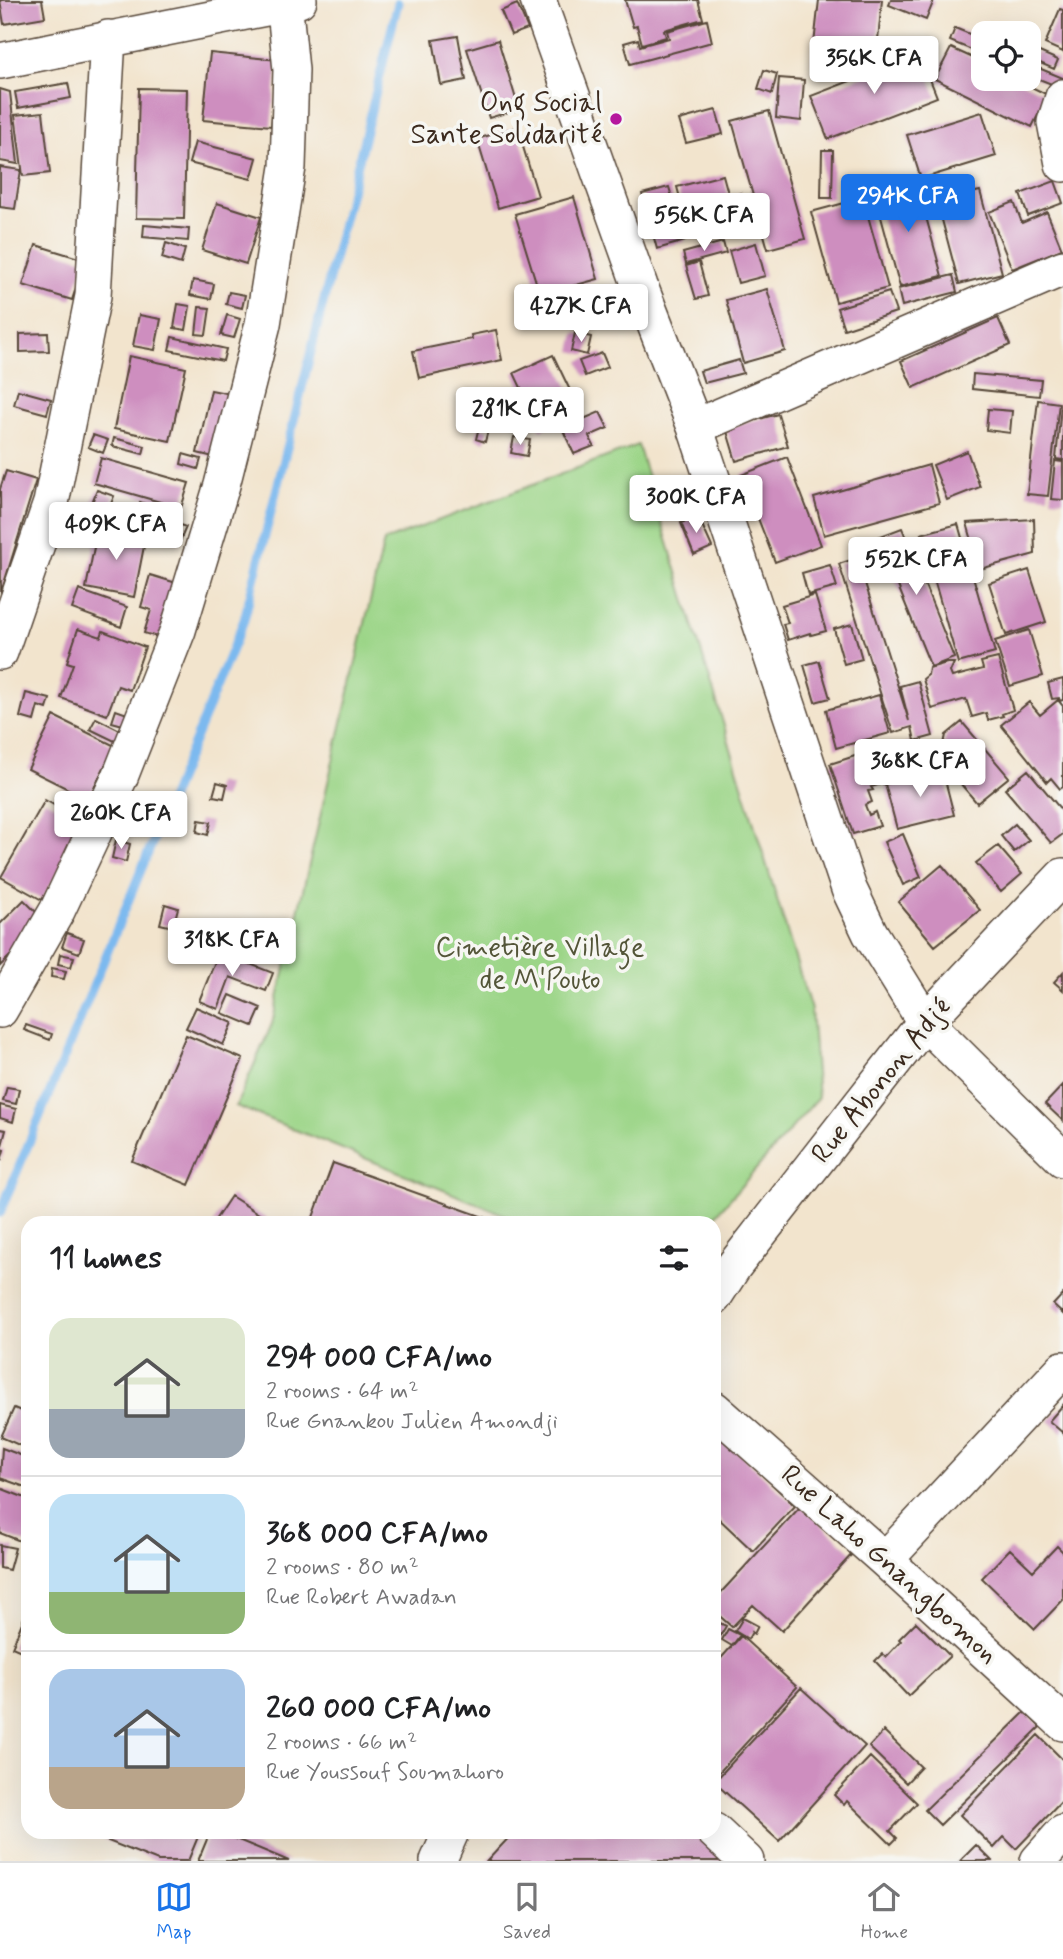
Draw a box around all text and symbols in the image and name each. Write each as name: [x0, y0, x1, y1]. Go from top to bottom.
map controls: [971, 21, 1041, 91]
button: locate: [971, 21, 1041, 91]
pin: 356K CFA: [802, 36, 946, 96]
text: 356K CFA: [825, 44, 923, 74]
place label: Ong Social Sante Solidarité: [410, 85, 602, 154]
marker: Ong Social Sante Solidarité: [608, 111, 624, 127]
pin: 294K CFA: [836, 174, 980, 234]
text: 294K CFA: [857, 182, 959, 212]
pin: 556K CFA: [632, 194, 776, 253]
text: 556K CFA: [654, 201, 754, 231]
pin: 427K CFA: [509, 284, 653, 344]
text: 427K CFA: [530, 292, 632, 322]
pin: 281K CFA: [448, 388, 592, 447]
text: 281K CFA: [472, 395, 568, 425]
pin: 300K CFA: [624, 476, 768, 535]
text: 300K CFA: [646, 483, 746, 513]
pin: 409K CFA: [44, 503, 188, 562]
text: 409K CFA: [65, 510, 167, 540]
pin: 552K CFA: [844, 538, 988, 597]
text: 552K CFA: [864, 545, 968, 575]
pin: 368K CFA: [848, 740, 992, 799]
text: 368K CFA: [870, 747, 970, 777]
pin: 260K CFA: [49, 792, 193, 851]
text: 260K CFA: [70, 799, 172, 829]
pin: 318K CFA: [160, 918, 304, 978]
text: 318K CFA: [184, 926, 280, 956]
park label: Cimetière Village de M'Pouto: [435, 930, 645, 999]
street label: Rue Abonon Adjé: [804, 990, 960, 1172]
text: 11 homes: [49, 1239, 162, 1278]
icon: filters: [655, 1239, 693, 1277]
text: 294 000 CFA/mo: [266, 1338, 492, 1377]
icon: home: [105, 1346, 189, 1430]
text: 2 rooms · 64 m²: [266, 1377, 418, 1407]
text: Rue Gnankou Julien Amondji: [266, 1407, 558, 1437]
street label: Rue Laho Gnangbomon: [772, 1457, 1006, 1673]
text: 368 000 CFA/mo: [266, 1514, 488, 1553]
icon: home: [105, 1522, 189, 1606]
text: 2 rooms · 80 m²: [266, 1553, 419, 1583]
text: Rue Robert Awadan: [266, 1583, 457, 1613]
text: 260 000 CFA/mo: [266, 1689, 491, 1728]
icon: home: [105, 1697, 189, 1781]
text: 2 rooms · 66 m²: [266, 1728, 417, 1758]
text: Rue Youssouf Soumahoro: [266, 1758, 504, 1788]
tab: Map: [155, 1878, 193, 1945]
tab: Saved: [503, 1878, 551, 1945]
tab: Home: [861, 1878, 908, 1945]

